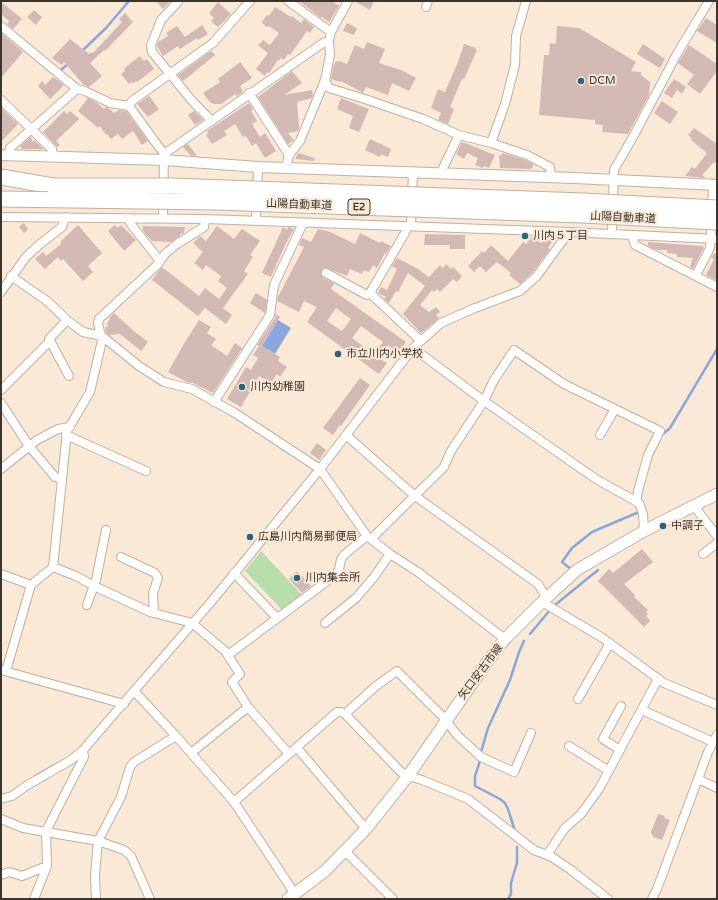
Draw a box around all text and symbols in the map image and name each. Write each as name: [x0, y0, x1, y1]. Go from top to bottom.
place label: DCM: [589, 74, 616, 88]
marker: DCM: [576, 76, 586, 86]
street label: 山陽自動車道: [266, 197, 332, 213]
road number: E2: [348, 199, 370, 215]
street label: 山陽自動車道: [590, 210, 656, 226]
place label: 川内５丁目: [533, 229, 588, 243]
marker: 川内５丁目: [520, 231, 530, 241]
place label: 市立川内小学校: [346, 347, 423, 361]
marker: 市立川内小学校: [333, 349, 343, 359]
place label: 川内幼稚園: [250, 380, 305, 394]
marker: 川内幼稚園: [237, 382, 247, 392]
place label: 中調子: [671, 519, 704, 533]
marker: 中調子: [658, 521, 668, 531]
place label: 広島川内簡易郵便局: [258, 530, 357, 544]
marker: 広島川内簡易郵便局: [245, 532, 255, 542]
place label: 川内集会所: [305, 571, 360, 585]
marker: 川内集会所: [292, 573, 302, 583]
street label: 矢口安古市線: [456, 642, 506, 702]

